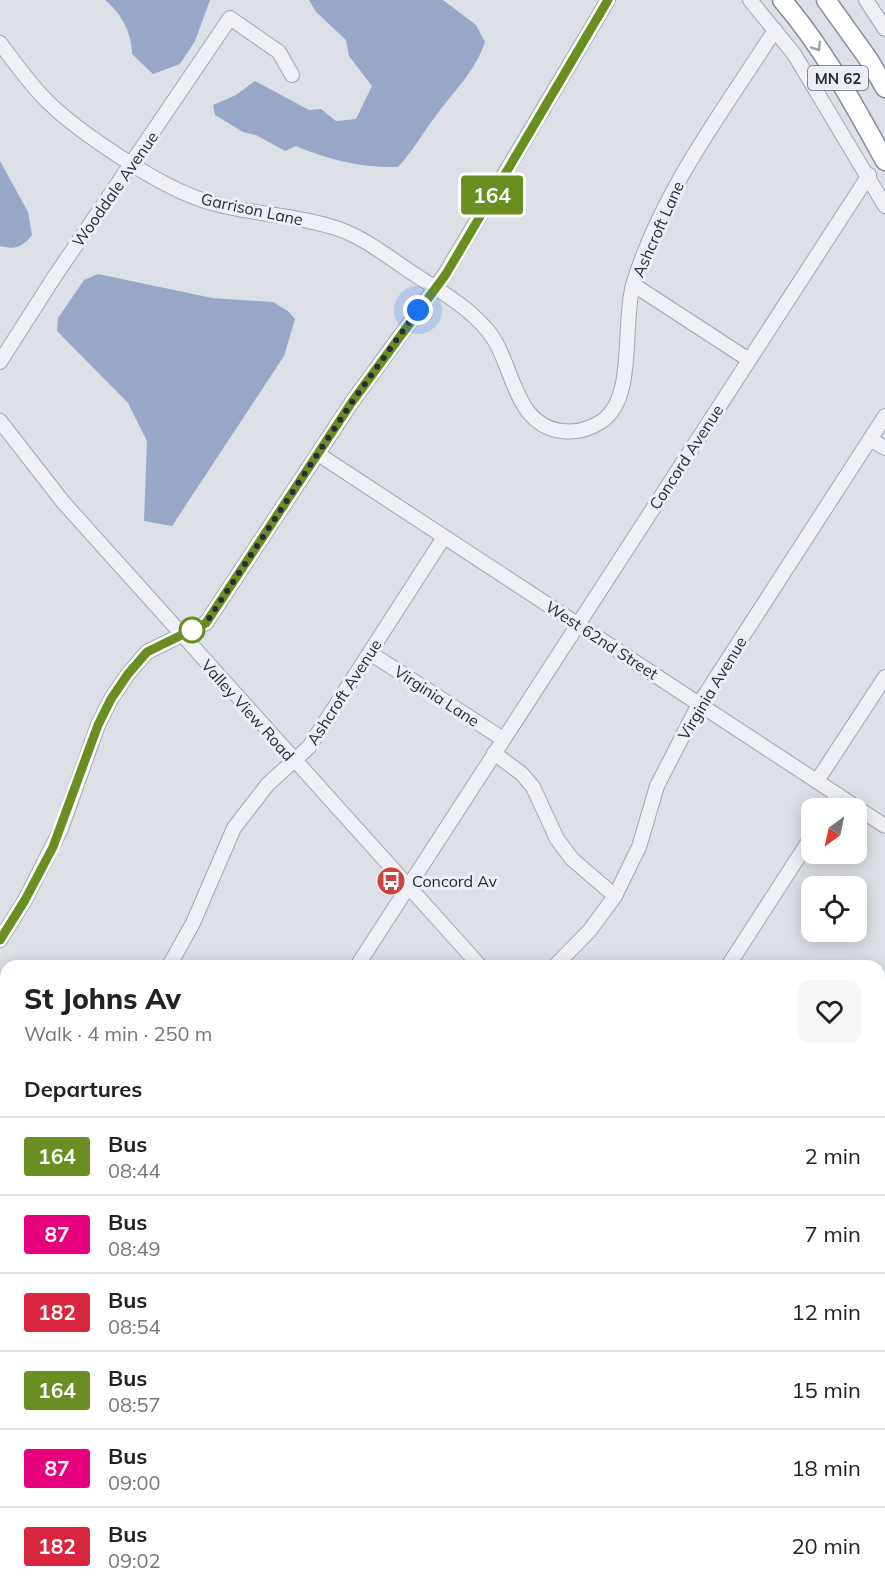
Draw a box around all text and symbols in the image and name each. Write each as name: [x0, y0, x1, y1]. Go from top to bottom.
one-way arrow: [810, 40, 821, 51]
road number: MN 62: [808, 66, 868, 90]
street label: Wooddale Avenue: [68, 127, 162, 251]
line badge: 164: [458, 176, 526, 214]
street label: Ashcroft Lane: [628, 178, 688, 280]
text: 164: [473, 182, 511, 208]
street label: Garrison Lane: [199, 188, 305, 230]
your location: [403, 295, 433, 325]
street label: Concord Avenue: [645, 401, 727, 513]
street label: West 62nd Street: [542, 596, 662, 684]
unlabelled marker: [179, 617, 205, 643]
street label: Virginia Avenue: [673, 633, 751, 743]
street label: Ashcroft Avenue: [302, 635, 386, 749]
street label: Valley View Road: [197, 655, 299, 765]
street label: Virginia Lane: [391, 661, 483, 731]
north arrow: [801, 798, 867, 864]
map controls: [801, 798, 867, 942]
bus stop icon: Concord Av: [375, 865, 407, 897]
place label: Concord Av: [412, 871, 498, 891]
button: locate: [801, 876, 867, 942]
button: heart: [798, 980, 861, 1043]
text: St Johns Av: [24, 981, 181, 1016]
text: Walk · 4 min · 250 m: [24, 1021, 212, 1046]
text: Departures: [24, 1075, 142, 1103]
text: Bus: [108, 1130, 147, 1158]
text: 2 min: [805, 1142, 861, 1170]
text: 164: [38, 1143, 76, 1169]
text: 08:44: [108, 1158, 161, 1183]
text: Bus: [108, 1208, 147, 1236]
text: 7 min: [805, 1220, 861, 1248]
text: 87: [44, 1221, 70, 1247]
text: 08:49: [108, 1236, 161, 1261]
text: Bus: [108, 1286, 147, 1314]
text: 12 min: [791, 1298, 861, 1326]
text: 182: [38, 1299, 76, 1325]
text: 08:54: [108, 1314, 161, 1339]
text: Bus: [108, 1364, 147, 1392]
text: 15 min: [791, 1376, 861, 1404]
text: 164: [38, 1377, 76, 1403]
text: 08:57: [108, 1392, 161, 1417]
text: Bus: [108, 1442, 147, 1470]
text: 18 min: [791, 1454, 861, 1482]
text: 87: [44, 1455, 70, 1481]
text: 09:00: [108, 1470, 161, 1495]
text: Bus: [108, 1520, 147, 1548]
text: 20 min: [791, 1532, 861, 1560]
text: 182: [38, 1533, 76, 1559]
text: 09:02: [108, 1548, 161, 1573]

